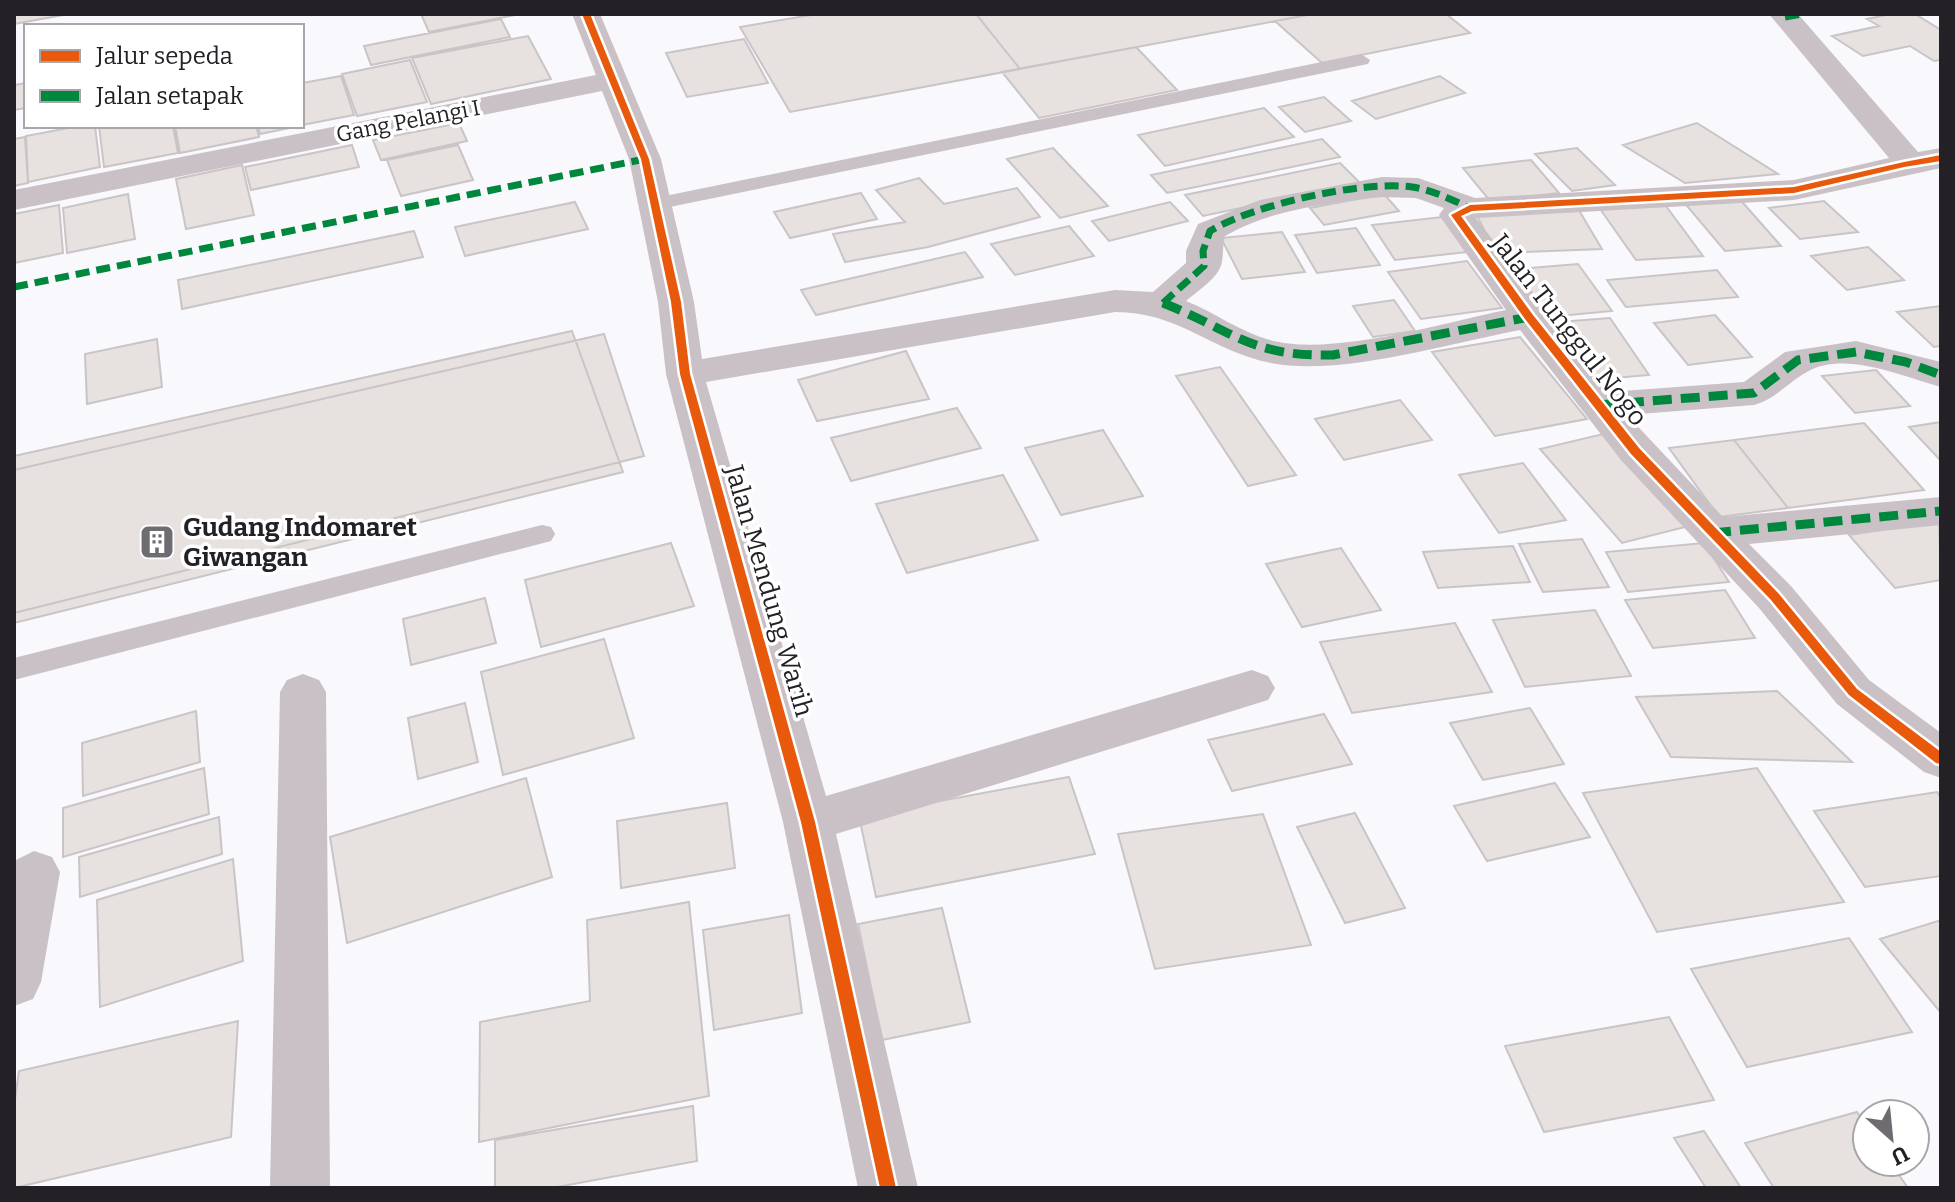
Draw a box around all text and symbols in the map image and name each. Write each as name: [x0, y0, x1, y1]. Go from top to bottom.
legend: [24, 24, 304, 128]
text: Jalur sepeda: [95, 42, 233, 70]
text: Jalan setapak: [95, 82, 244, 110]
street label: Gang Pelangi I: [334, 94, 482, 148]
street label: Jalan Tunggul Nogo: [1484, 227, 1654, 432]
street label: Jalan Mendung Warih: [718, 461, 820, 720]
place label: Gudang Indomaret Giwangan: [183, 512, 418, 573]
building icon: Gudang Indomaret Giwangan: [138, 523, 176, 561]
north arrow: [1851, 1098, 1931, 1178]
text: U: [1886, 1140, 1913, 1171]

